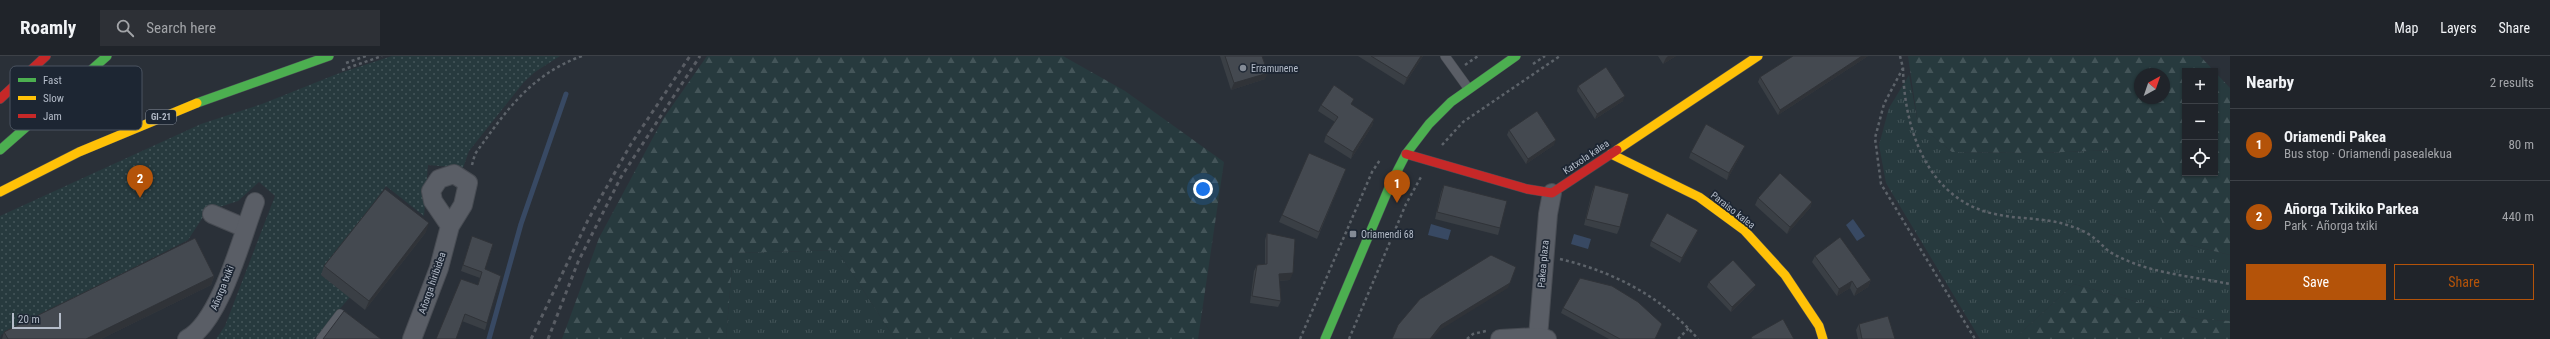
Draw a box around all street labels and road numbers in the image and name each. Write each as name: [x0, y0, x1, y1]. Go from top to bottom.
road number: GI-21: [146, 110, 176, 124]
street label: Katxola kalea: [1561, 138, 1611, 176]
street label: Paraiso kalea: [1709, 189, 1757, 231]
street label: Pakea plaza: [1535, 240, 1551, 288]
street label: Añorga hiribidea: [416, 250, 448, 315]
street label: Añorga txiki: [208, 264, 236, 312]

